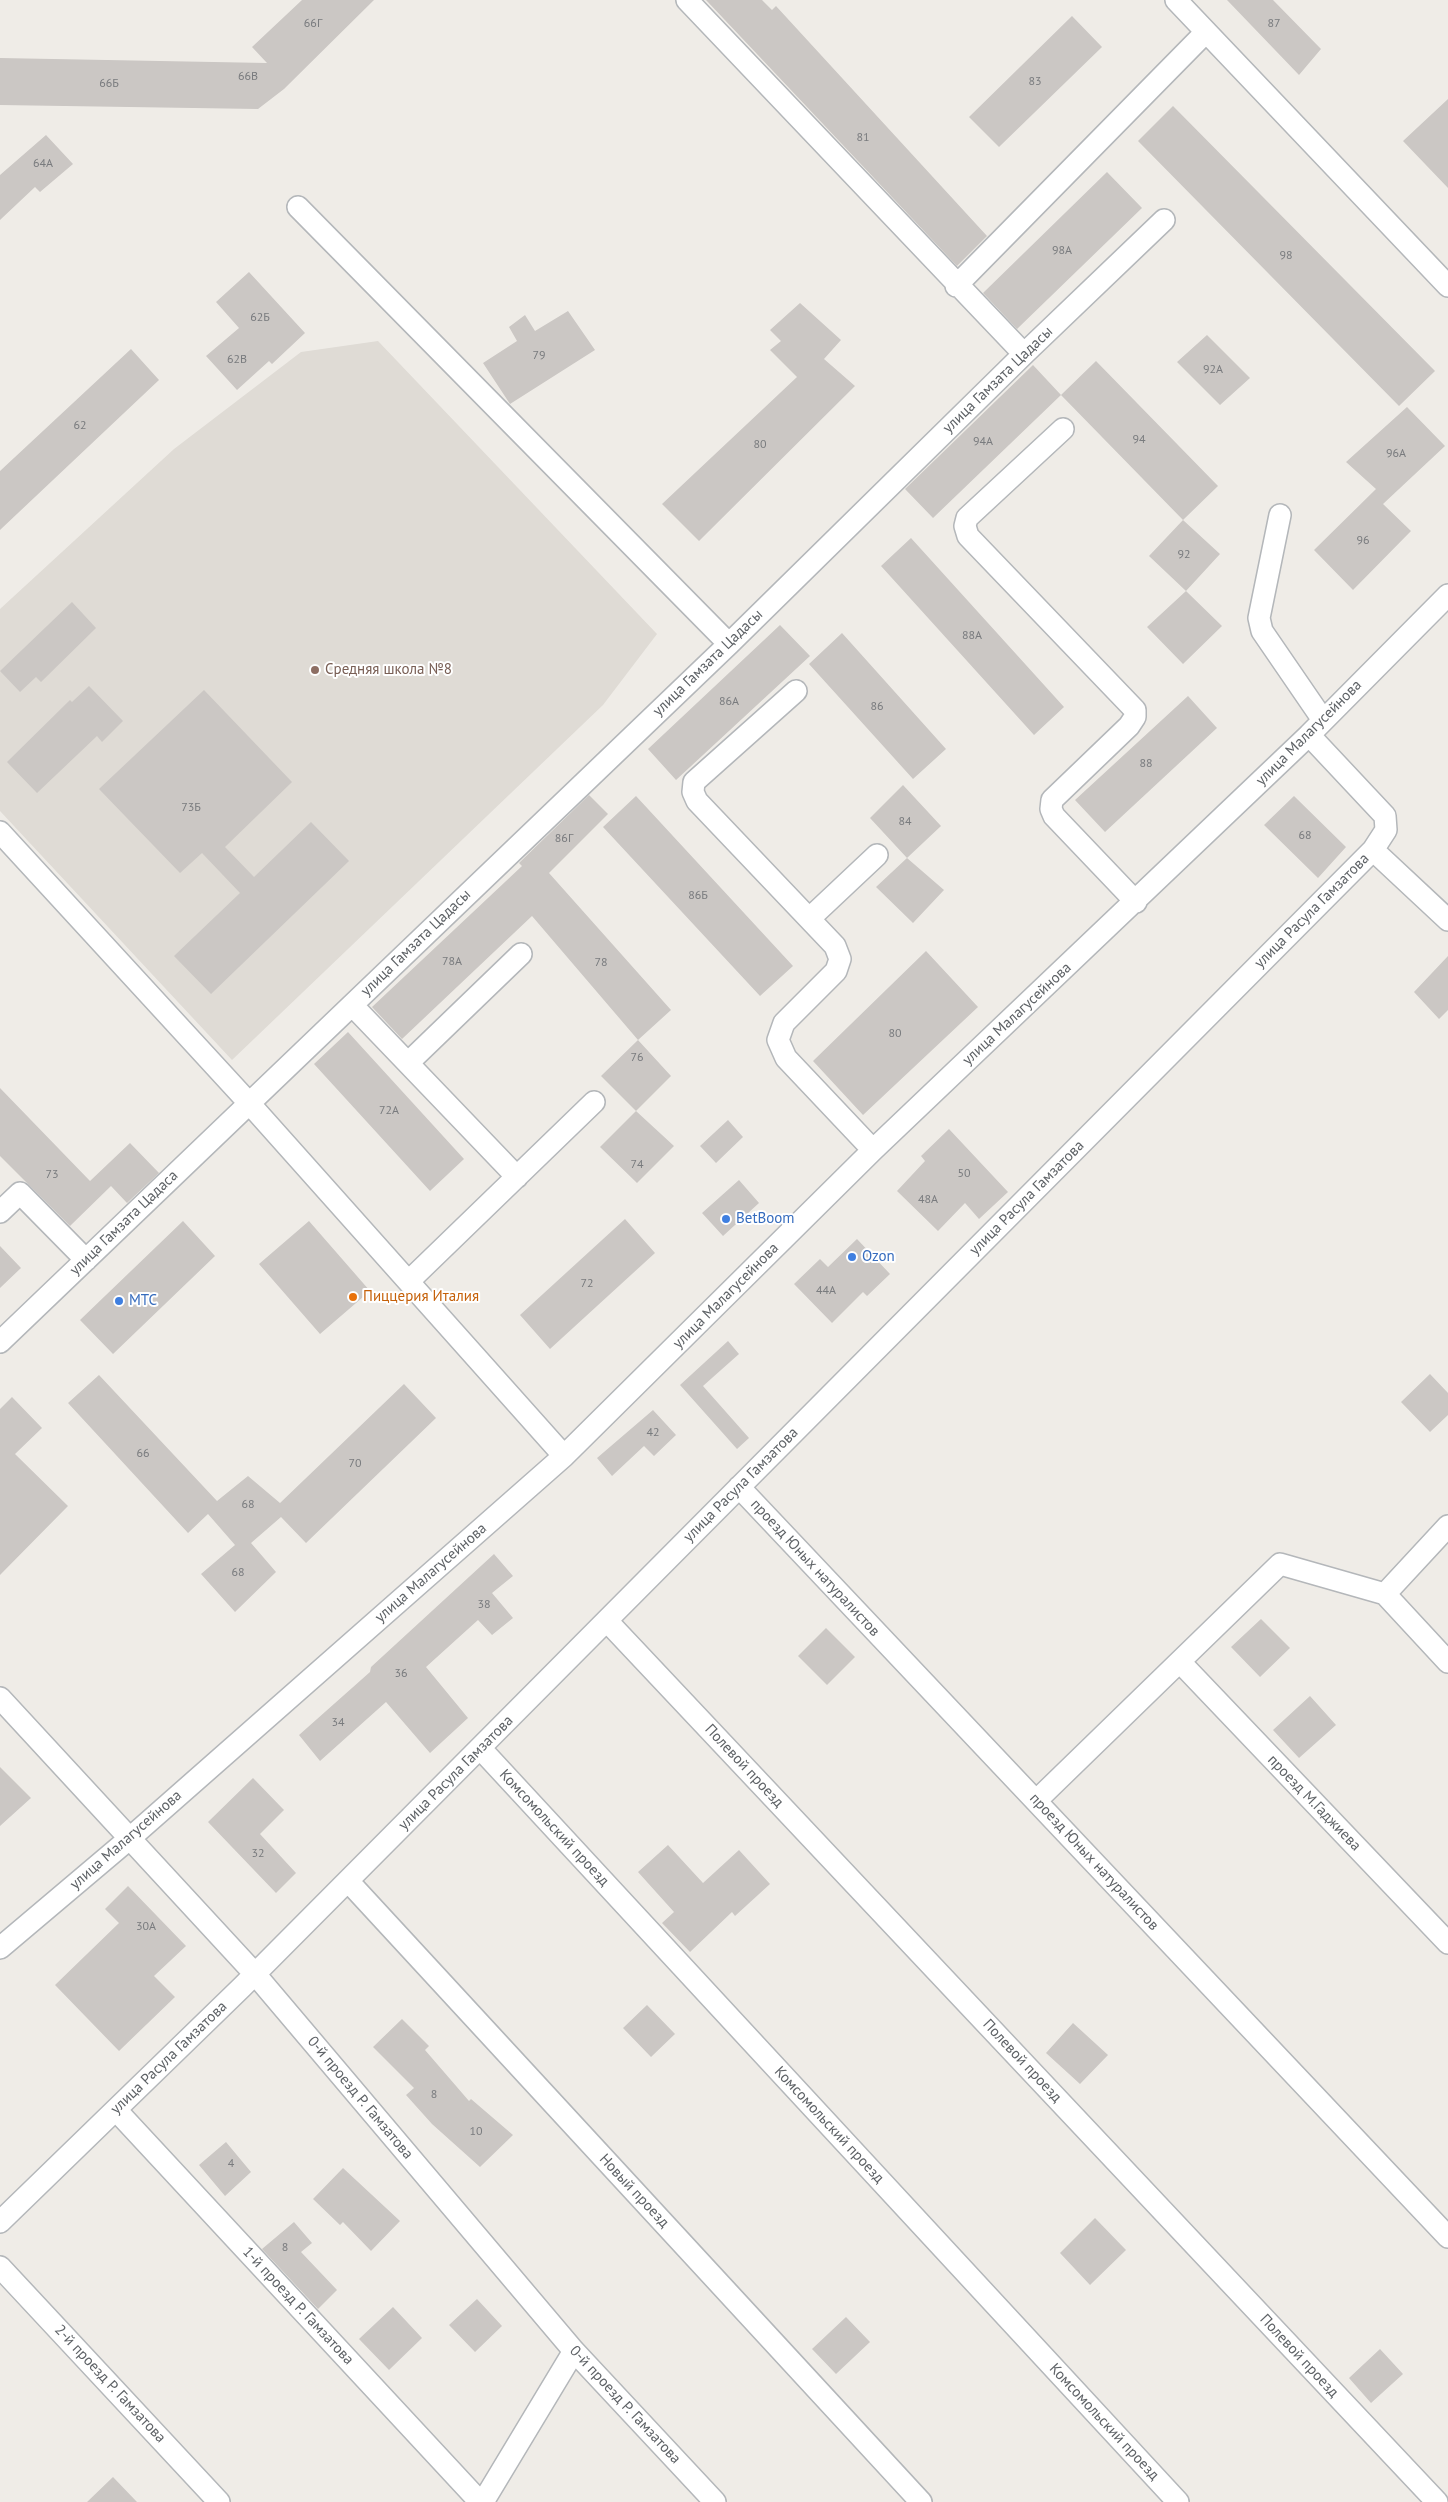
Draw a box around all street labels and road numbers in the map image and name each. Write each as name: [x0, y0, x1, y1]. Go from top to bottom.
street label: улица Гамзата Цадасы: [939, 323, 1057, 437]
street label: улица Гамзата Цадасы: [649, 606, 767, 720]
street label: улица Малагусейнова: [1252, 676, 1366, 790]
street label: улица Расула Гамзатова: [1251, 850, 1373, 972]
street label: улица Гамзата Цадасы: [357, 886, 475, 1000]
street label: улица Малагусейнова: [959, 959, 1075, 1069]
street label: улица Расула Гамзатова: [966, 1137, 1088, 1259]
street label: улица Гамзата Цадаса: [66, 1167, 182, 1279]
street label: улица Малагусейнова: [669, 1239, 783, 1353]
street label: улица Расула Гамзатова: [680, 1424, 802, 1546]
street label: проезд Юных натуралистов: [747, 1496, 883, 1640]
street label: улица Малагусейнова: [371, 1520, 491, 1626]
street label: улица Расула Гамзатова: [395, 1712, 517, 1834]
street label: Полевой проезд: [701, 1721, 787, 1811]
street label: проезд М.Гаджиева: [1263, 1751, 1365, 1855]
street label: Комсомольский проезд: [495, 1766, 613, 1890]
street label: улица Малагусейнова: [66, 1787, 186, 1893]
street label: проезд Юных натуралистов: [1026, 1790, 1162, 1934]
street label: улица Расула Гамзатова: [107, 1998, 231, 2118]
street label: Полевой проезд: [979, 2016, 1065, 2106]
street label: 0-й проезд Р. Гамзатова: [303, 2033, 417, 2163]
street label: Комсомольский проезд: [770, 2063, 888, 2187]
street label: Новый проезд: [595, 2150, 673, 2232]
street label: 1-й проезд Р. Гамзатова: [239, 2243, 357, 2369]
street label: Полевой проезд: [1256, 2311, 1342, 2401]
street label: 2-й проезд Р. Гамзатова: [51, 2321, 169, 2447]
street label: 0-й проезд Р. Гамзатова: [566, 2342, 684, 2468]
street label: Комсомольский проезд: [1045, 2360, 1163, 2484]

